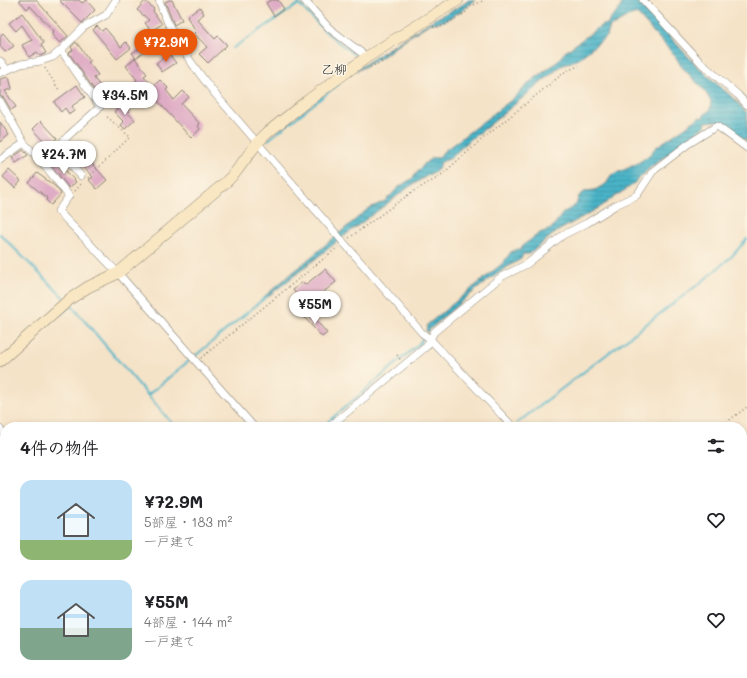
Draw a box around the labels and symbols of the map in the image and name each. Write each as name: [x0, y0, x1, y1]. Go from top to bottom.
pin: ¥72.9M: [133, 29, 199, 63]
district label: 乙柳: [321, 60, 347, 77]
pin: ¥34.5M: [92, 82, 158, 116]
pin: ¥24.7M: [31, 141, 97, 175]
pin: ¥55M: [291, 291, 339, 325]

